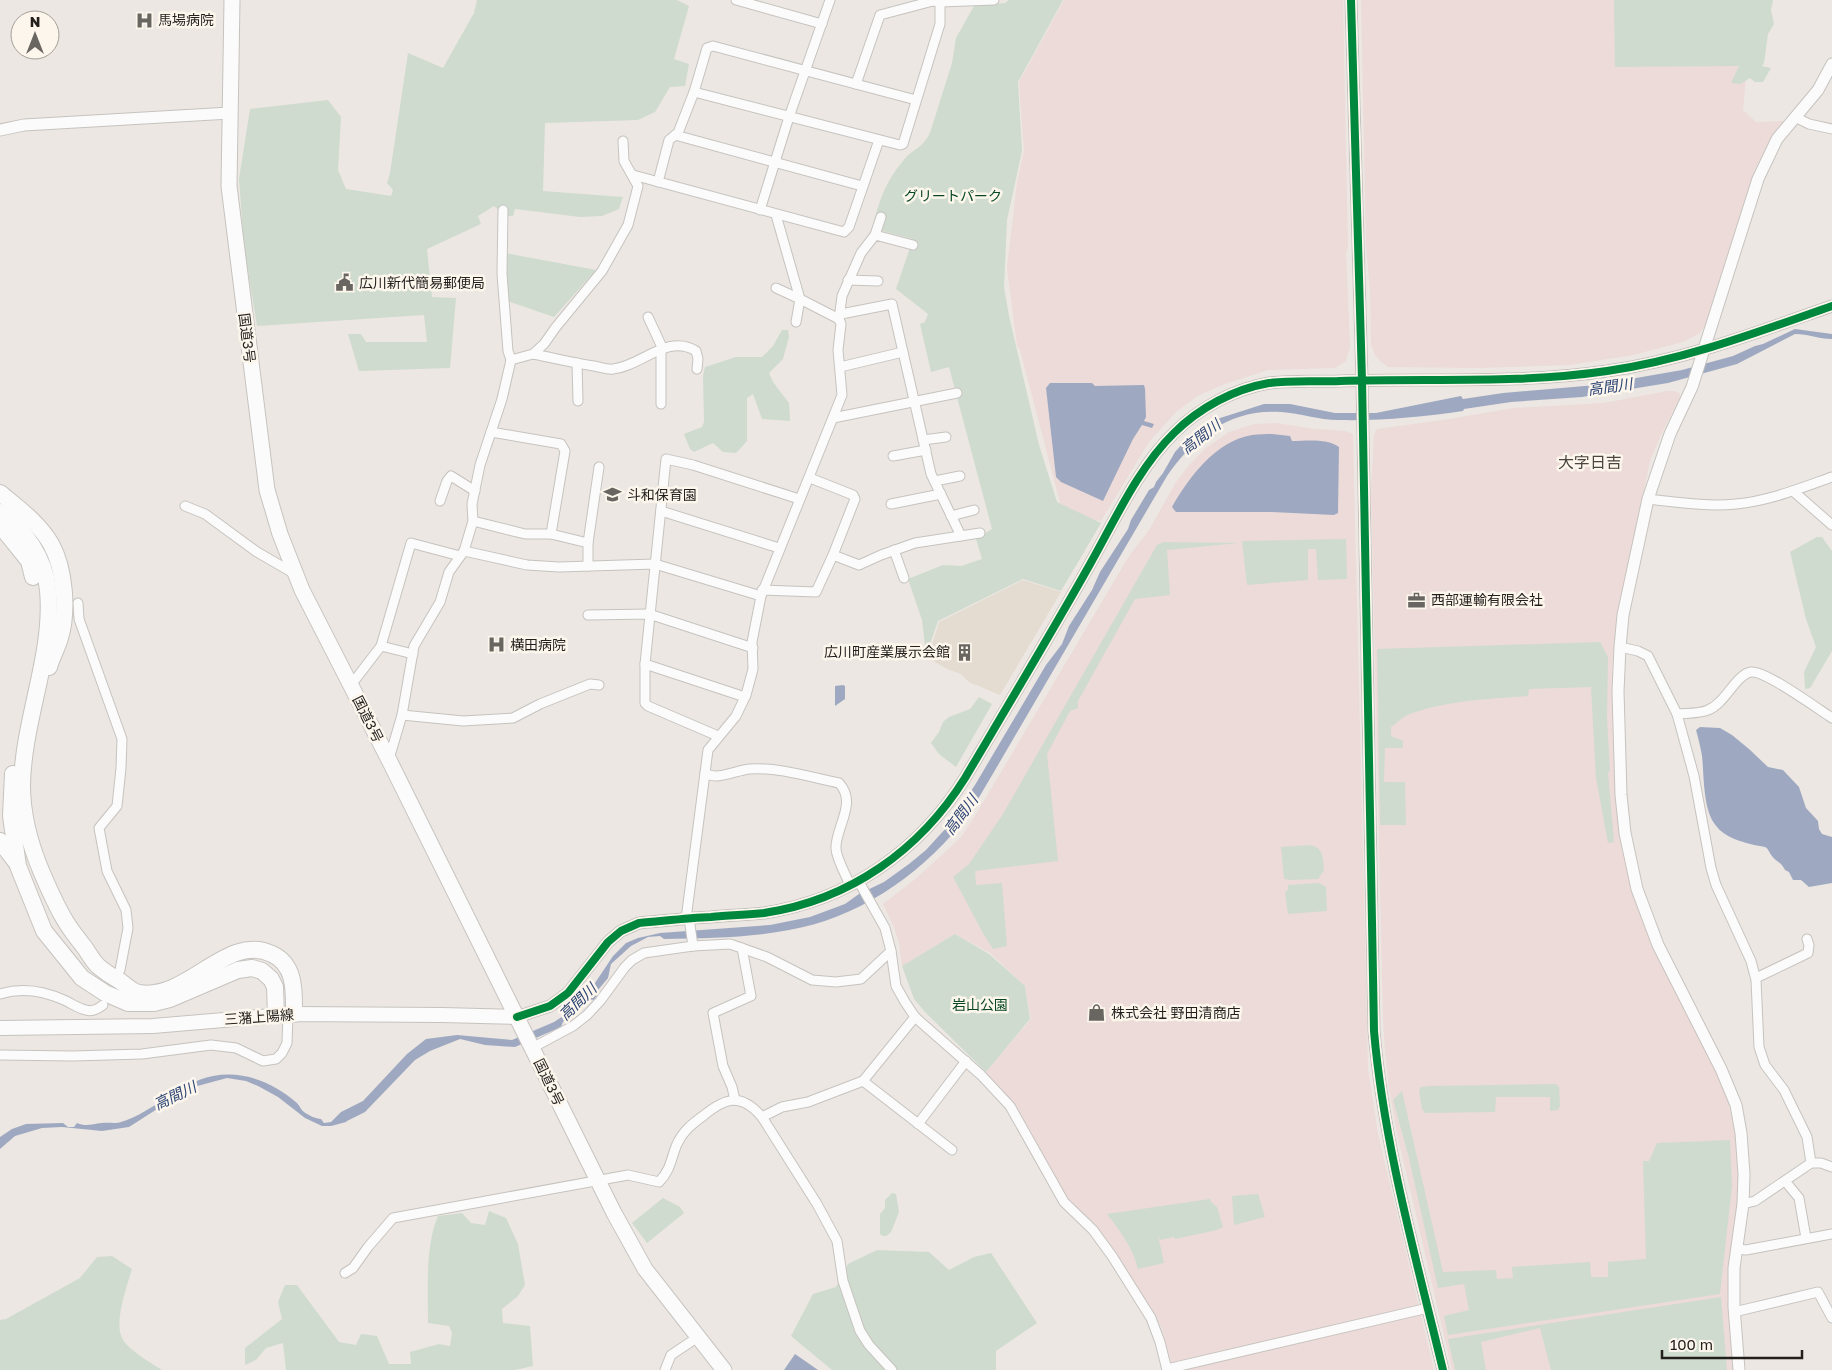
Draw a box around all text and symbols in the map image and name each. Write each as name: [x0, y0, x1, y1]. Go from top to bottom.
north arrow: [10, 10, 60, 60]
hospital icon: 馬場病院: [134, 10, 154, 30]
place label: 馬場病院: [158, 11, 214, 28]
text: N: [30, 13, 40, 30]
park label: グリートパーク: [904, 187, 1002, 204]
public building icon: 広川新代簡易郵便局: [335, 273, 355, 293]
place label: 広川新代簡易郵便局: [359, 274, 485, 291]
street label: 国道3号: [236, 312, 259, 364]
water label: 高間川: [1586, 374, 1635, 398]
water label: 高間川: [1177, 414, 1225, 457]
district label: 大字日吉: [1558, 452, 1622, 472]
school or university icon: 斗和保育園: [603, 485, 623, 505]
place label: 斗和保育園: [627, 486, 697, 503]
office icon: 西部運輸有限会社: [1407, 590, 1427, 610]
place label: 西部運輸有限会社: [1431, 591, 1543, 608]
hospital icon: 横田病院: [486, 635, 506, 655]
place label: 横田病院: [510, 636, 566, 653]
building icon: 広川町産業展示会館: [954, 642, 974, 662]
place label: 広川町産業展示会館: [824, 643, 950, 660]
street label: 国道3号: [349, 693, 387, 745]
water label: 高間川: [939, 789, 982, 838]
water label: 高間川: [555, 978, 601, 1023]
park label: 岩山公園: [952, 996, 1008, 1013]
shop icon: 株式会社 野田清商店: [1087, 1003, 1107, 1023]
place label: 株式会社 野田清商店: [1111, 1004, 1241, 1021]
street label: 三潴上陽線: [223, 1006, 294, 1027]
street label: 国道3号: [531, 1055, 568, 1108]
water label: 高間川: [150, 1076, 201, 1113]
scale bar: [1662, 1328, 1802, 1360]
text: 100 m: [1670, 1335, 1713, 1353]

